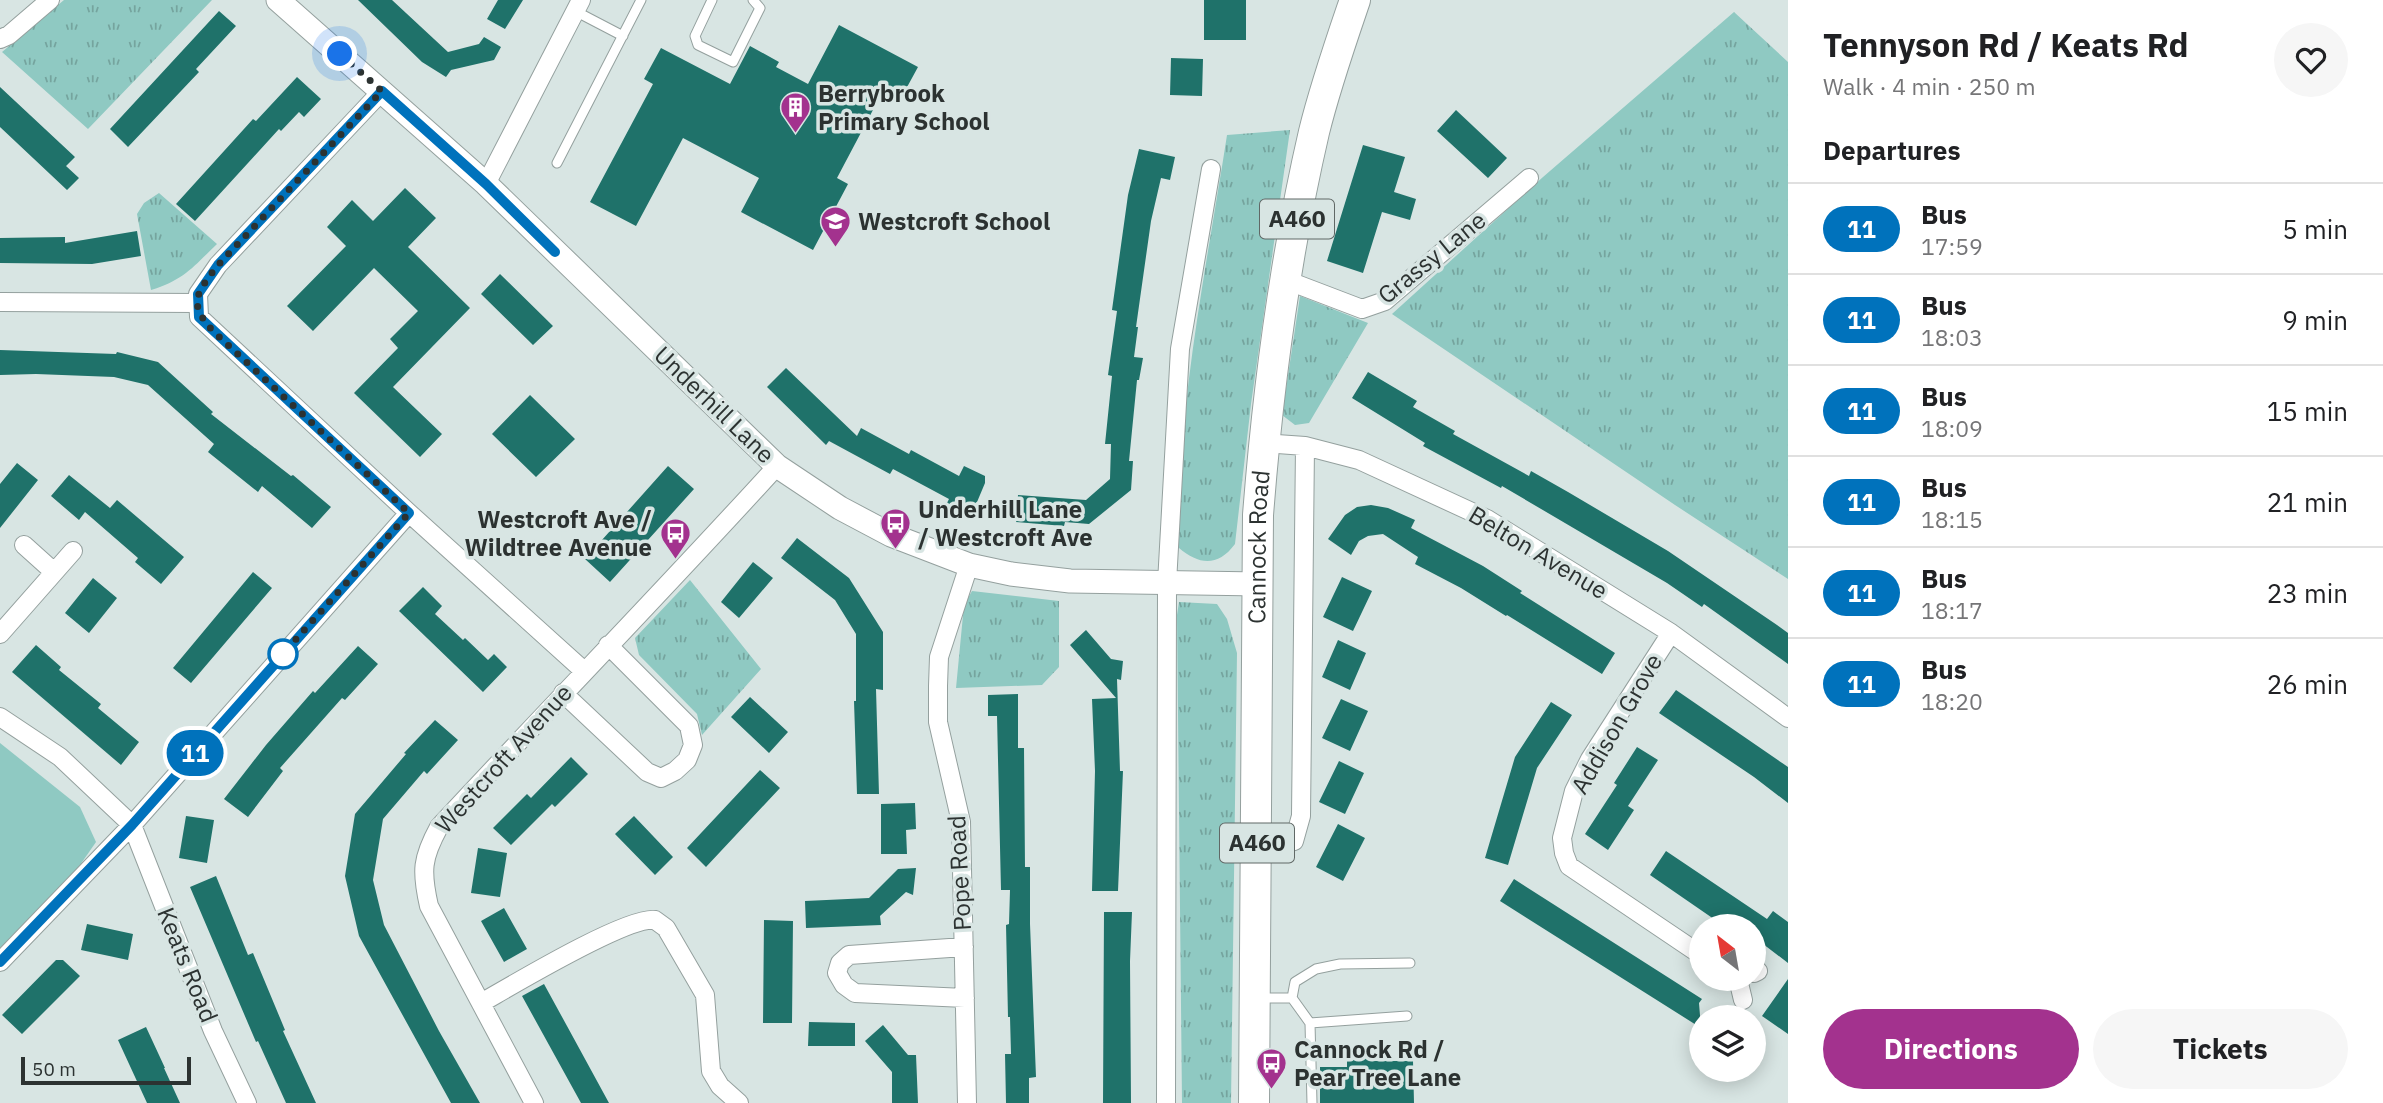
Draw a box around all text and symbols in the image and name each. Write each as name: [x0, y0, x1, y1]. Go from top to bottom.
text: Tennyson Rd / Keats Rd: [1823, 23, 2188, 66]
button: heart: [2274, 23, 2348, 97]
your location: [322, 36, 357, 71]
text: Walk · 4 min · 250 m: [1823, 71, 2036, 101]
place label: Berrybrook Primary School: [818, 77, 990, 137]
building icon: Berrybrook Primary School: [778, 91, 812, 135]
text: Departures: [1823, 133, 1961, 167]
text: Bus: [1921, 197, 1967, 231]
road number: A460: [1260, 200, 1334, 238]
street label: Grassy Lane: [1371, 204, 1492, 311]
school or university icon: Westcroft School: [818, 205, 852, 249]
place label: Westcroft School: [858, 205, 1050, 237]
text: 5 min: [2282, 212, 2348, 246]
text: 11: [1847, 213, 1876, 245]
text: 17:59: [1921, 231, 1983, 261]
text: Bus: [1921, 288, 1967, 322]
text: 9 min: [2282, 303, 2348, 337]
text: 11: [1847, 304, 1876, 336]
text: 18:03: [1921, 322, 1983, 352]
street label: Underhill Lane: [648, 339, 782, 470]
text: Bus: [1921, 379, 1967, 413]
text: 15 min: [2267, 394, 2348, 428]
text: 11: [1847, 395, 1876, 427]
text: 18:09: [1921, 413, 1983, 443]
street label: Cannock Road: [1240, 469, 1277, 624]
text: Bus: [1921, 470, 1967, 504]
text: 21 min: [2267, 485, 2348, 519]
text: 11: [1847, 486, 1876, 518]
place label: Underhill Lane / Westcroft Ave: [918, 493, 1093, 553]
street label: Belton Avenue: [1463, 498, 1614, 606]
place label: Westcroft Ave / Wildtree Avenue: [464, 503, 652, 563]
text: 18:15: [1921, 504, 1983, 534]
bus stop icon: Underhill Lane / Westcroft Ave: [878, 507, 912, 551]
bus stop icon: Westcroft Ave / Wildtree Avenue: [658, 517, 692, 561]
text: Bus: [1921, 561, 1967, 595]
text: 23 min: [2267, 576, 2348, 610]
text: 11: [1847, 577, 1876, 609]
text: 18:17: [1921, 595, 1983, 625]
unlabelled marker: [268, 639, 298, 669]
street label: Addison Grove: [1563, 647, 1669, 800]
text: Bus: [1921, 652, 1967, 686]
text: 26 min: [2267, 667, 2348, 701]
text: 11: [1847, 668, 1876, 700]
street label: Westcroft Avenue: [428, 677, 579, 840]
text: 18:20: [1921, 686, 1983, 716]
line badge: 11: [164, 730, 227, 776]
text: 11: [181, 737, 209, 769]
street label: Pope Road: [940, 815, 978, 932]
road number: A460: [1220, 824, 1294, 862]
street label: Keats Road: [150, 902, 226, 1027]
north arrow: [1689, 914, 1766, 990]
map controls: [1689, 914, 1766, 1082]
button: layers: [1689, 1005, 1766, 1082]
button: Directions: [1823, 1009, 2079, 1089]
button: Tickets: [2093, 1009, 2348, 1089]
place label: Cannock Rd / Pear Tree Lane: [1294, 1033, 1461, 1093]
bus stop icon: Cannock Rd / Pear Tree Lane: [1254, 1047, 1288, 1091]
scale bar: [21, 1054, 191, 1086]
text: 50 m: [32, 1057, 76, 1081]

